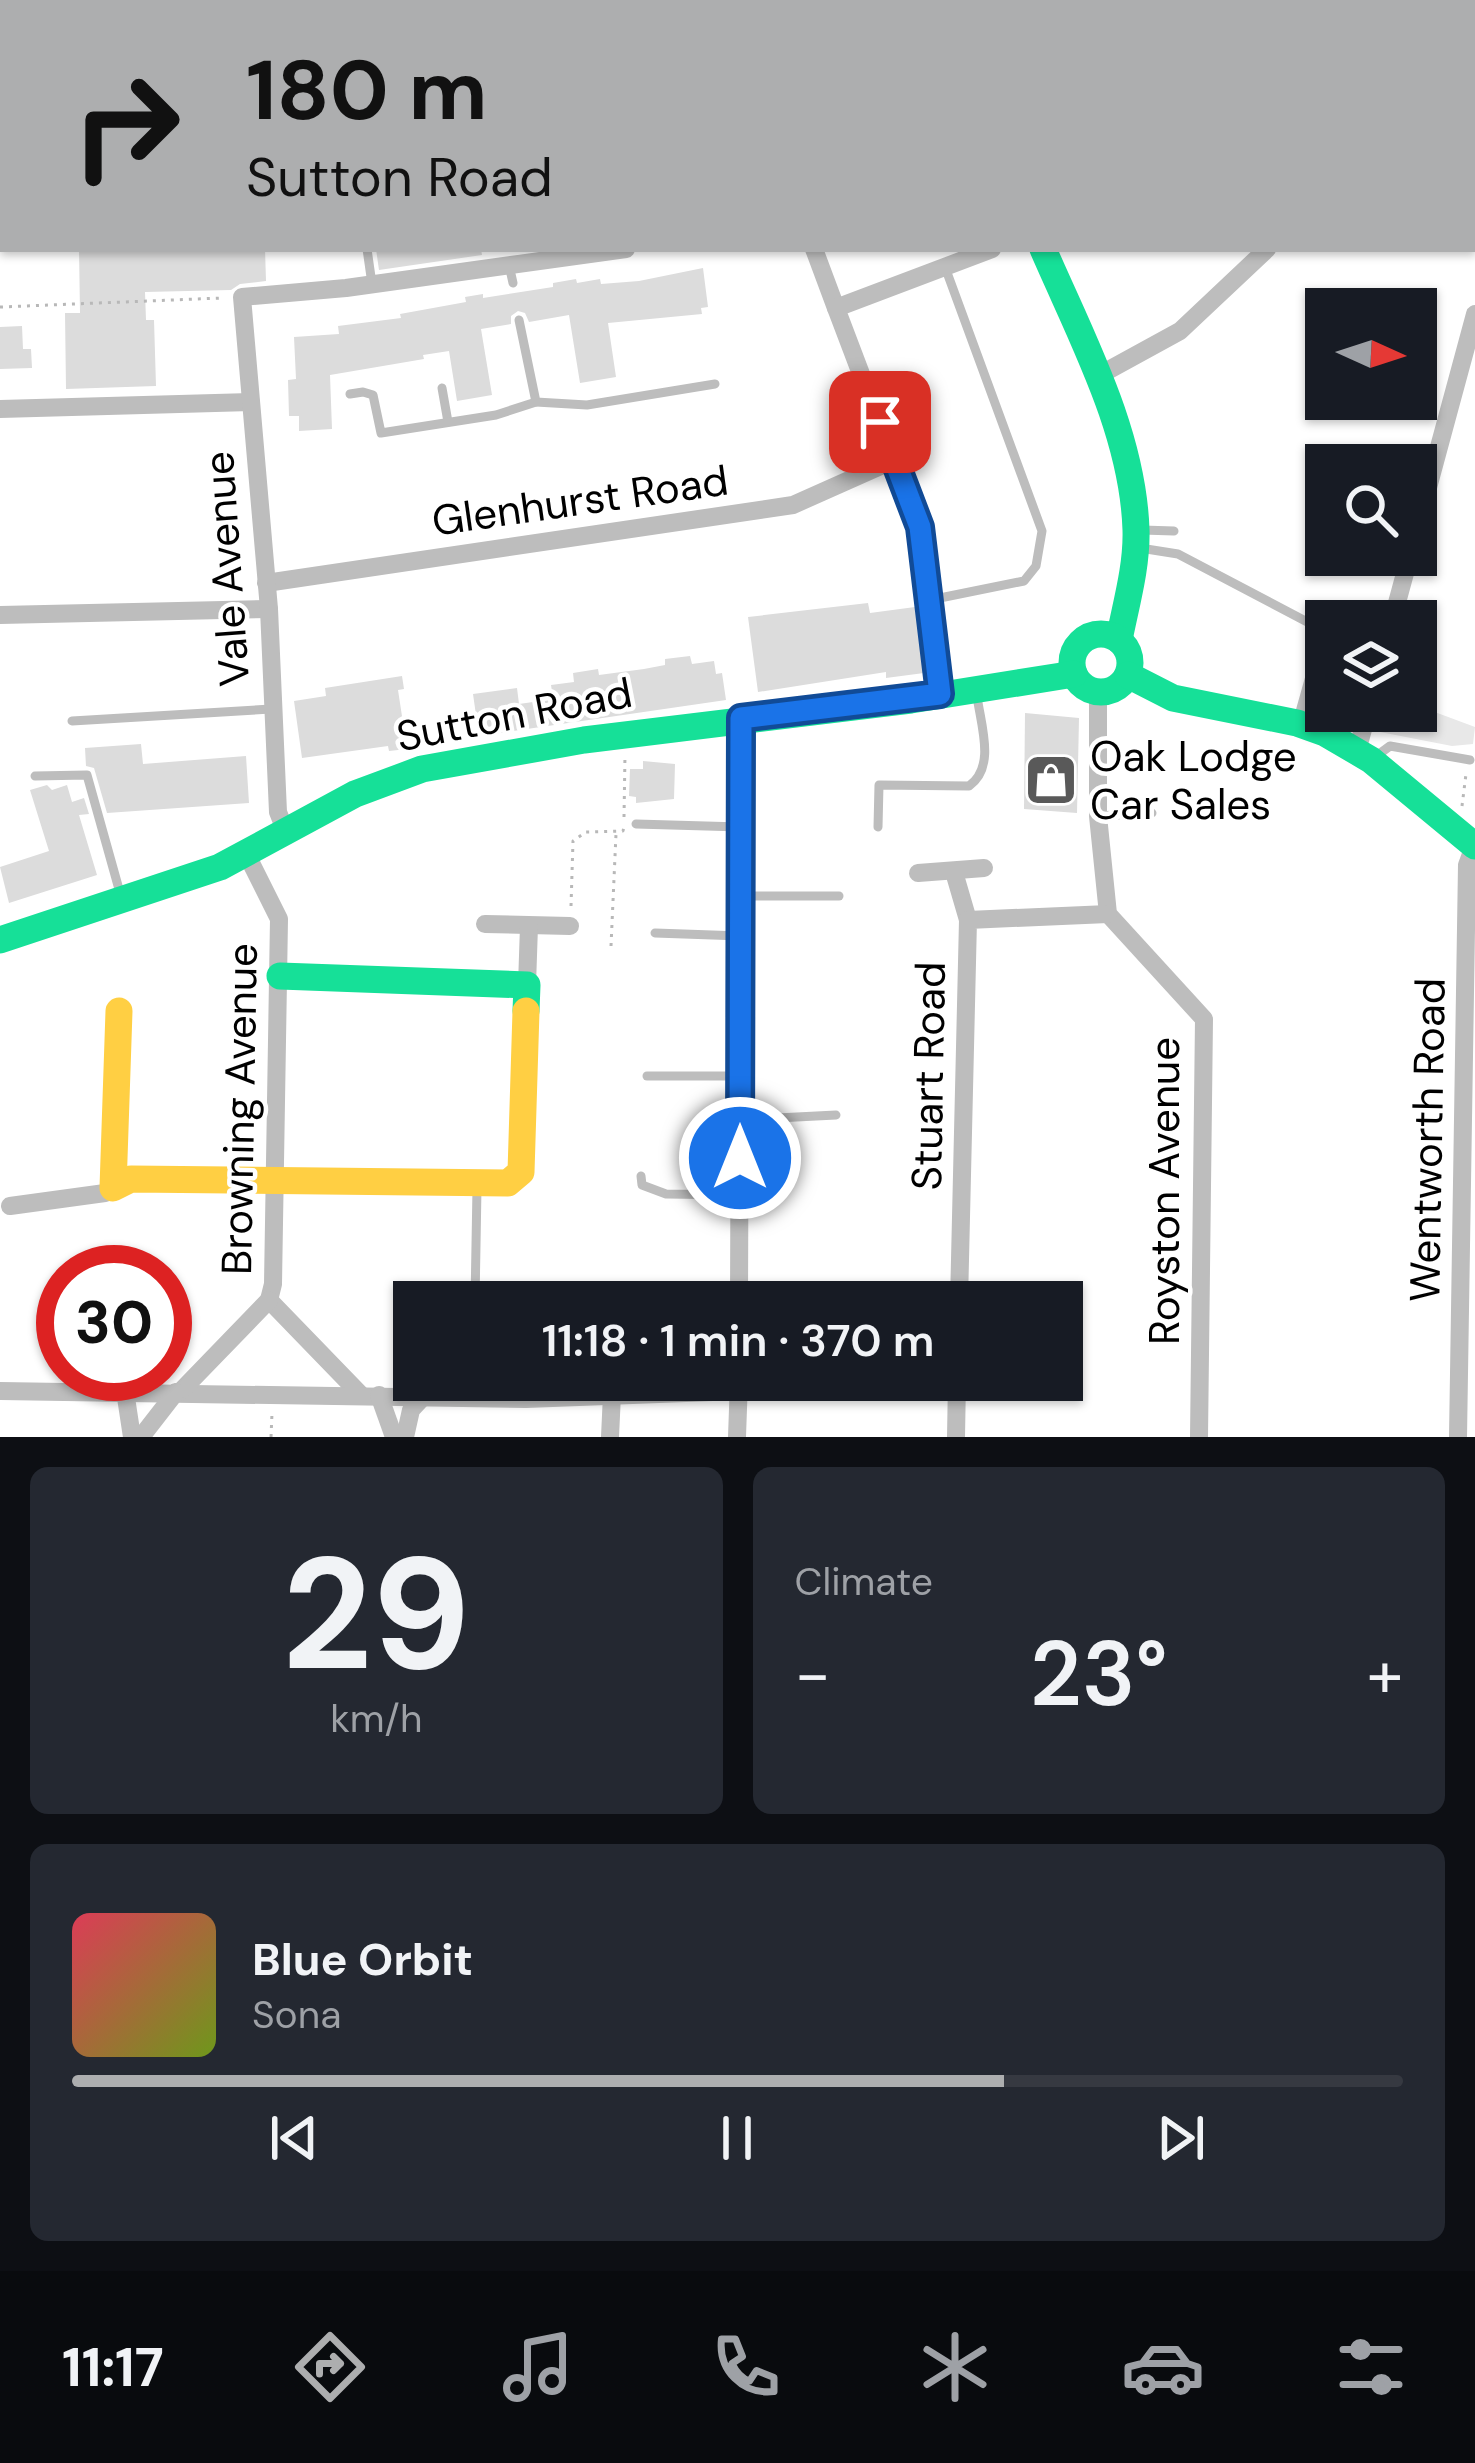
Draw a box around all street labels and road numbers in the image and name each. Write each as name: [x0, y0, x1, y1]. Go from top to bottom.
street label: Vale Avenue: [191, 449, 262, 688]
street label: Glenhurst Road: [428, 452, 732, 548]
street label: Sutton Road: [392, 665, 637, 764]
street label: Browning Avenue: [209, 943, 270, 1275]
street label: Stuart Road: [899, 961, 958, 1191]
street label: Wentworth Road: [1397, 977, 1458, 1303]
street label: Royston Avenue: [1137, 1037, 1192, 1345]

